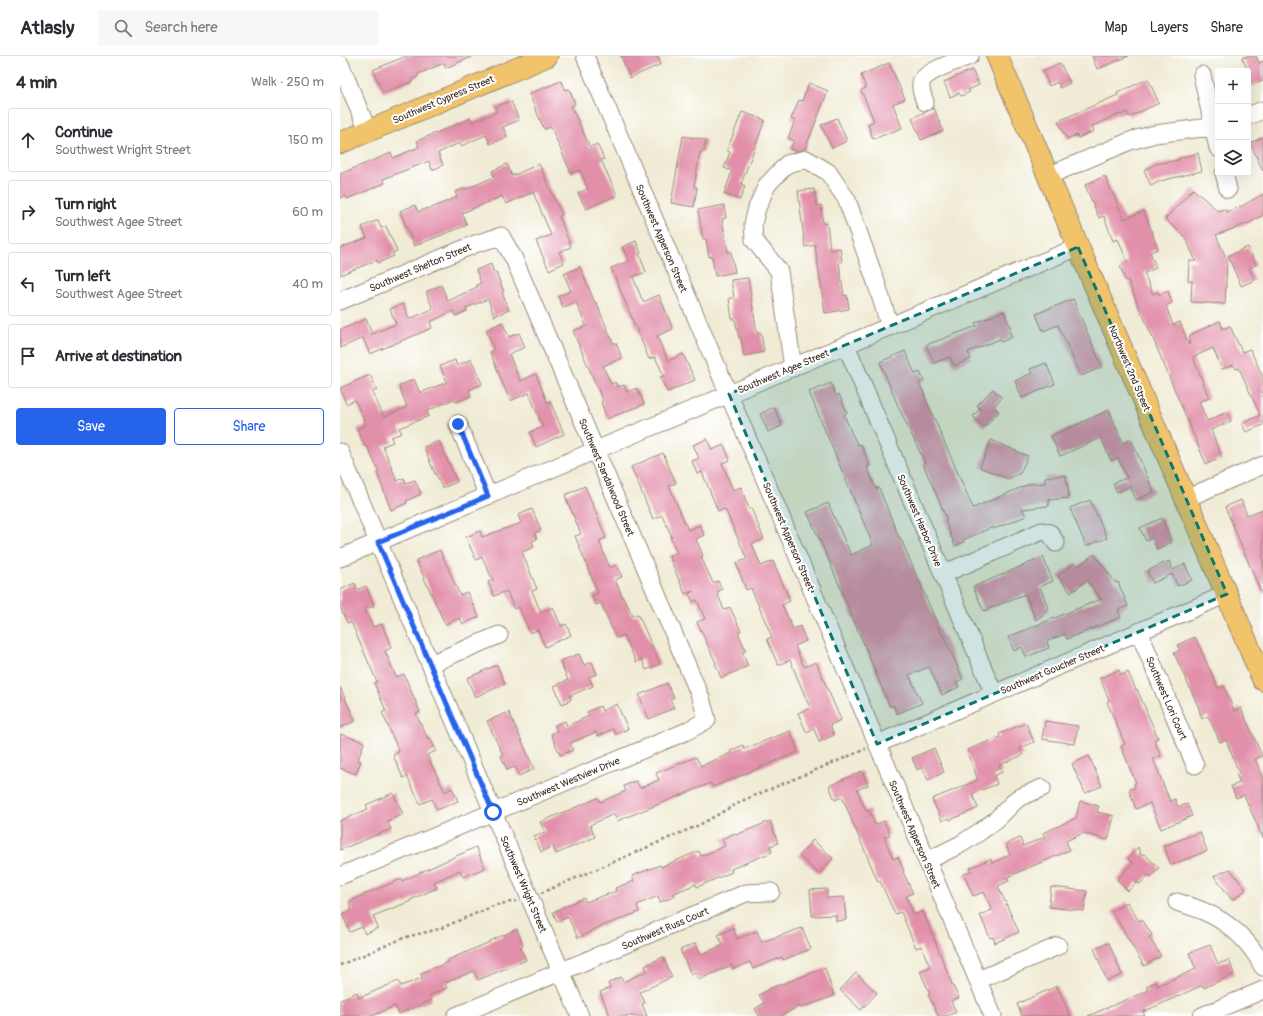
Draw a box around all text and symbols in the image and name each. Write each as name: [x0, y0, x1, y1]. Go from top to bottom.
search box: [98, 10, 378, 46]
text: Atlasly: [20, 16, 74, 40]
icon: search: [112, 17, 134, 39]
text: Search here: [144, 18, 218, 37]
text: Map: [1105, 19, 1128, 36]
text: Layers: [1150, 19, 1188, 36]
text: Share: [1210, 19, 1243, 36]
map controls: [1215, 68, 1251, 176]
button: +: [1215, 68, 1251, 104]
text: 4 min: [16, 72, 57, 93]
street label: Southwest Cypress Street: [391, 73, 497, 127]
text: Walk · 250 m: [251, 74, 324, 90]
button: −: [1215, 104, 1251, 140]
text: Continue: [55, 123, 113, 142]
icon: ahead: [17, 129, 39, 151]
text: 150 m: [288, 132, 323, 148]
button: layers: [1215, 140, 1251, 176]
text: Southwest Wright Street: [55, 142, 191, 158]
street label: Southwest Apperson Street: [633, 182, 690, 295]
text: Turn right: [55, 195, 116, 214]
icon: right: [17, 201, 39, 223]
text: 60 m: [292, 204, 323, 220]
text: Southwest Agee Street: [55, 214, 182, 230]
street label: Southwest Shelton Street: [368, 241, 474, 295]
text: Turn left: [55, 267, 111, 286]
icon: left: [17, 273, 39, 295]
text: 40 m: [292, 276, 323, 292]
text: Southwest Agee Street: [55, 286, 182, 302]
street label: Northwest 2nd Street: [1106, 324, 1153, 414]
icon: arrive: [17, 345, 39, 367]
text: Arrive at destination: [55, 347, 182, 366]
street label: Southwest Agee Street: [736, 347, 832, 397]
button: Save: [16, 408, 166, 445]
button: Share: [174, 408, 324, 445]
route end: [449, 415, 467, 433]
street label: Southwest Sandalwood Street: [576, 417, 637, 539]
street label: Southwest Harbor Drive: [894, 472, 944, 568]
street label: Southwest Apperson Street: [760, 480, 817, 593]
street label: Southwest Goucher Street: [999, 642, 1107, 697]
street label: Southwest Lori Court: [1143, 655, 1190, 743]
street label: Southwest Westview Drive: [515, 755, 622, 809]
street label: Southwest Apperson Street: [886, 778, 943, 891]
route start: [484, 803, 502, 821]
street label: Southwest Wright Street: [497, 834, 549, 936]
street label: Southwest Russ Court: [620, 905, 712, 953]

